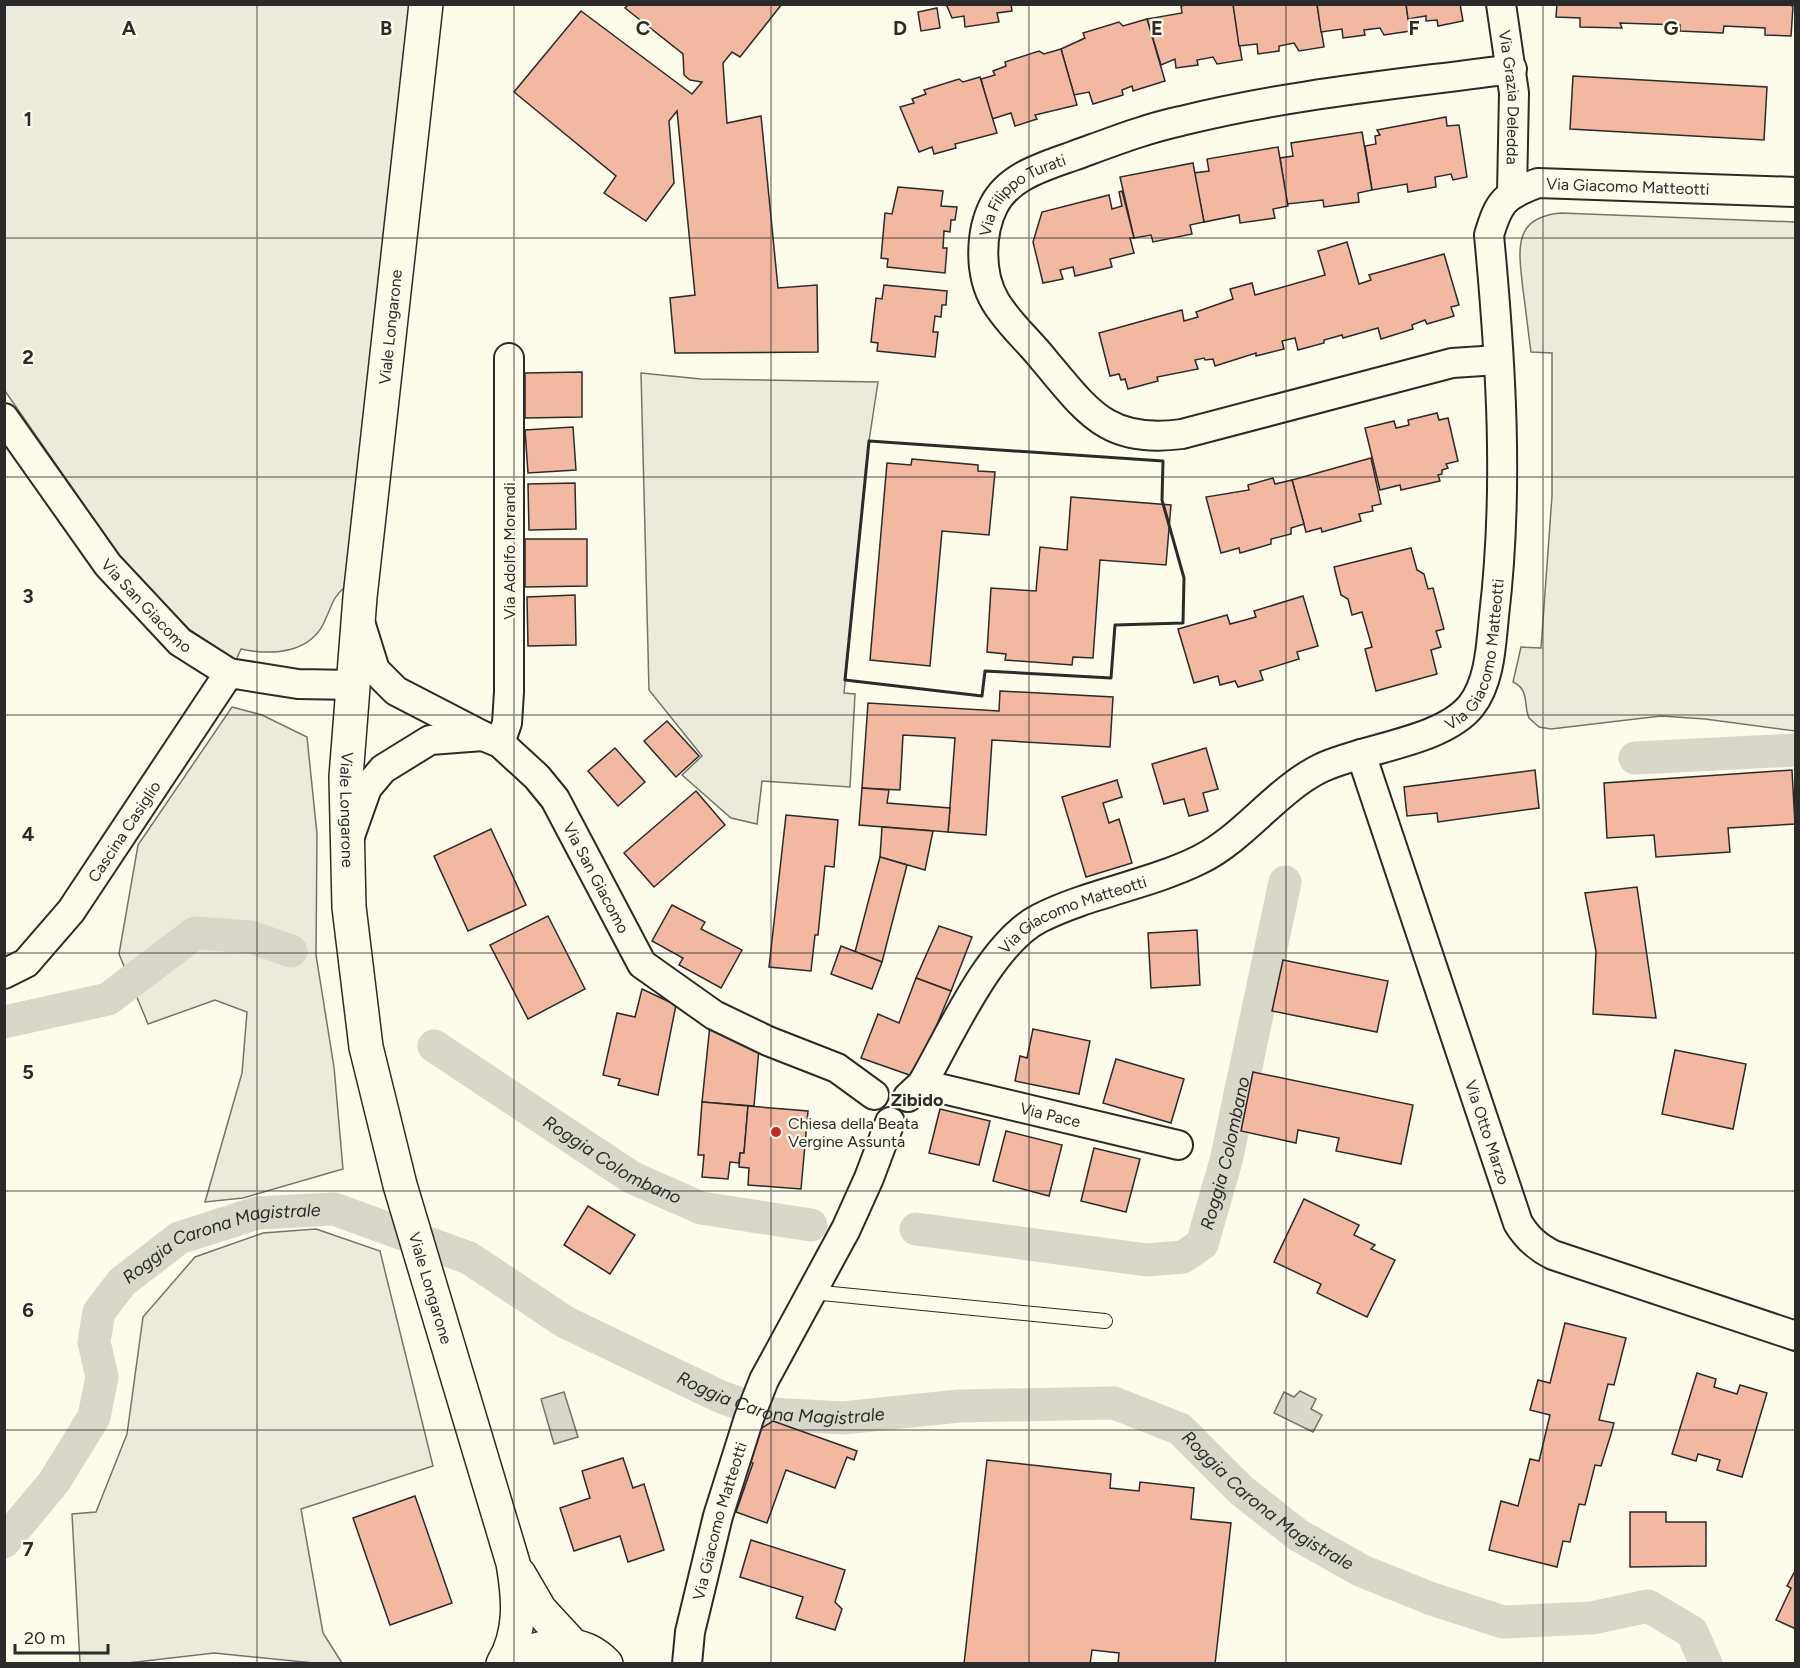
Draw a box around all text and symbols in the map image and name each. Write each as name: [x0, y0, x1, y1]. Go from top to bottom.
text: A: [122, 16, 137, 40]
text: B: [380, 16, 392, 40]
text: C: [636, 16, 650, 40]
text: D: [893, 16, 907, 40]
text: E: [1151, 16, 1163, 40]
text: F: [1408, 16, 1420, 40]
text: G: [1664, 16, 1679, 40]
street label: Via Grazia Deledda: [1495, 29, 1523, 165]
text: 1: [24, 107, 32, 131]
street label: Via Filippo Turati: [976, 150, 1068, 238]
street label: Via Giacomo Matteotti: [1546, 174, 1710, 199]
street label: Viale Longarone: [375, 268, 406, 386]
text: 2: [22, 345, 34, 369]
street label: Via Adolfo Morandi: [500, 482, 519, 620]
street label: Via San Giacomo: [97, 555, 195, 657]
street label: Via Giacomo Matteotti: [1441, 578, 1508, 734]
text: 3: [22, 584, 34, 608]
street label: Viale Longarone: [336, 751, 357, 868]
street label: Cascina Casiglio: [84, 777, 165, 886]
street label: Via San Giacomo: [559, 819, 633, 937]
text: 4: [22, 822, 35, 846]
street label: Via Giacomo Matteotti: [995, 872, 1149, 958]
text: 5: [22, 1060, 34, 1084]
water label: Roggia Colombano: [1196, 1075, 1255, 1232]
street label: Via Otto Marzo: [1461, 1078, 1513, 1187]
district label: Zibido: [891, 1089, 943, 1111]
street label: Via Pace: [1018, 1099, 1083, 1132]
water label: Roggia Colombano: [539, 1111, 685, 1209]
place label: Chiesa della Beata Vergine Assunta: [788, 1114, 919, 1151]
marker: Chiesa della Beata Vergine Assunta: [769, 1125, 783, 1139]
water label: Roggia Carona Magistrale: [118, 1199, 321, 1288]
street label: Viale Longarone: [405, 1230, 456, 1347]
text: 6: [22, 1298, 34, 1322]
water label: Roggia Carona Magistrale: [674, 1367, 886, 1429]
water label: Roggia Carona Magistrale: [1177, 1426, 1358, 1575]
street label: Via Giacomo Matteotti: [689, 1440, 751, 1602]
text: 7: [22, 1537, 34, 1561]
scale bar: [15, 1617, 108, 1655]
text: 20 m: [24, 1627, 65, 1649]

